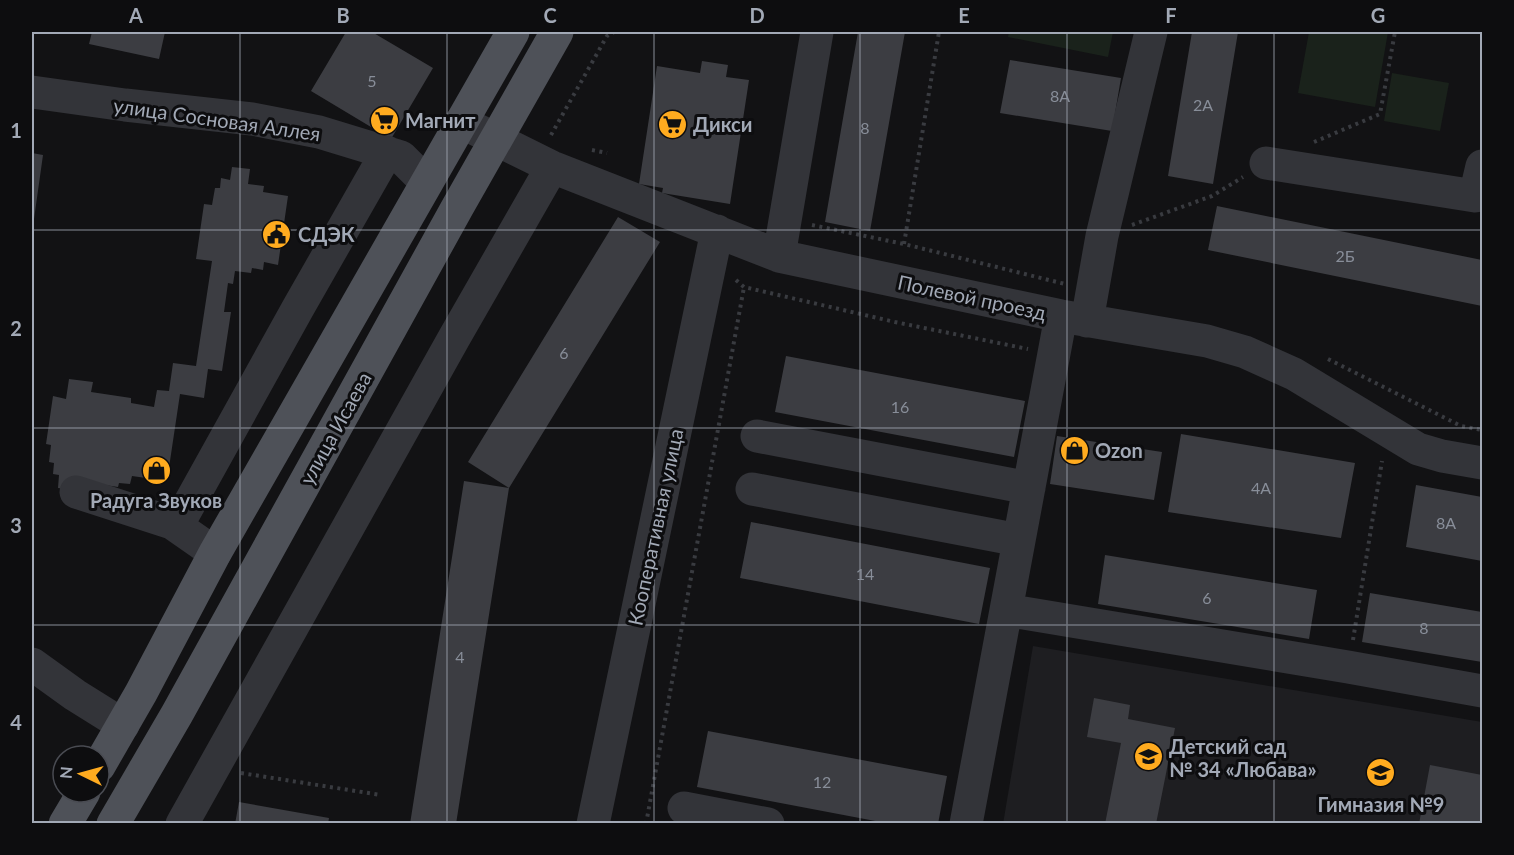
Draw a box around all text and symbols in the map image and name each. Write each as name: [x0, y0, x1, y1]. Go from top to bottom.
text: A: [128, 3, 143, 27]
text: B: [336, 3, 350, 27]
text: C: [543, 3, 557, 27]
text: D: [749, 3, 765, 27]
text: E: [958, 3, 970, 27]
text: F: [1165, 3, 1177, 27]
text: G: [1371, 3, 1385, 27]
house number: 5: [367, 71, 377, 90]
house number: 8А: [1050, 86, 1070, 105]
street label: улица Сосновая Аллея: [112, 93, 322, 145]
house number: 2А: [1193, 95, 1213, 114]
supermarket icon: Магнит: [368, 104, 400, 136]
place label: Магнит: [405, 108, 476, 132]
supermarket icon: Дикси: [656, 108, 688, 140]
place label: Дикси: [693, 112, 752, 136]
text: 1: [10, 118, 22, 142]
house number: 8: [860, 118, 870, 137]
public building icon: СДЭК: [261, 218, 293, 250]
place label: СДЭК: [298, 222, 355, 246]
house number: 2Б: [1335, 246, 1355, 265]
street label: Полевой проезд: [896, 270, 1048, 324]
text: 2: [10, 316, 22, 340]
house number: 6: [559, 343, 569, 362]
street label: улица Исаева: [294, 368, 376, 488]
house number: 16: [891, 397, 909, 416]
street label: Кооперативная улица: [622, 426, 688, 628]
shop icon: Ozon: [1058, 434, 1090, 466]
place label: Ozon: [1095, 438, 1143, 462]
shop icon: Радуга Звуков: [140, 454, 172, 486]
house number: 4А: [1251, 478, 1271, 497]
place label: Радуга Звуков: [90, 488, 222, 512]
text: 3: [10, 513, 22, 537]
house number: 8А: [1436, 513, 1456, 532]
house number: 14: [856, 564, 874, 583]
house number: 6: [1202, 588, 1212, 607]
house number: 8: [1419, 618, 1429, 637]
house number: 4: [455, 647, 465, 666]
text: 4: [10, 710, 22, 734]
place label: Детский сад № 34 «Любава»: [1169, 734, 1317, 781]
school or university icon: Детский сад № 34 «Любава»: [1132, 741, 1164, 773]
north arrow: [51, 744, 111, 804]
school or university icon: Гимназия №9: [1365, 757, 1397, 789]
text: N: [56, 766, 76, 780]
house number: 12: [813, 772, 831, 791]
place label: Гимназия №9: [1318, 792, 1444, 816]

